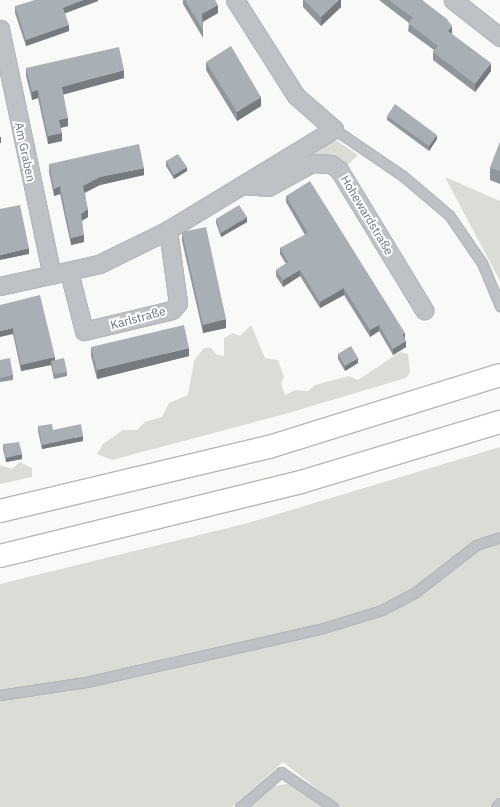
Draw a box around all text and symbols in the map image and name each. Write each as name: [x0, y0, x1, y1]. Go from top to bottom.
street label: Am Graben: [12, 121, 38, 183]
street label: Hohewardstraße: [338, 173, 396, 257]
street label: Karlstraße: [109, 304, 167, 332]

